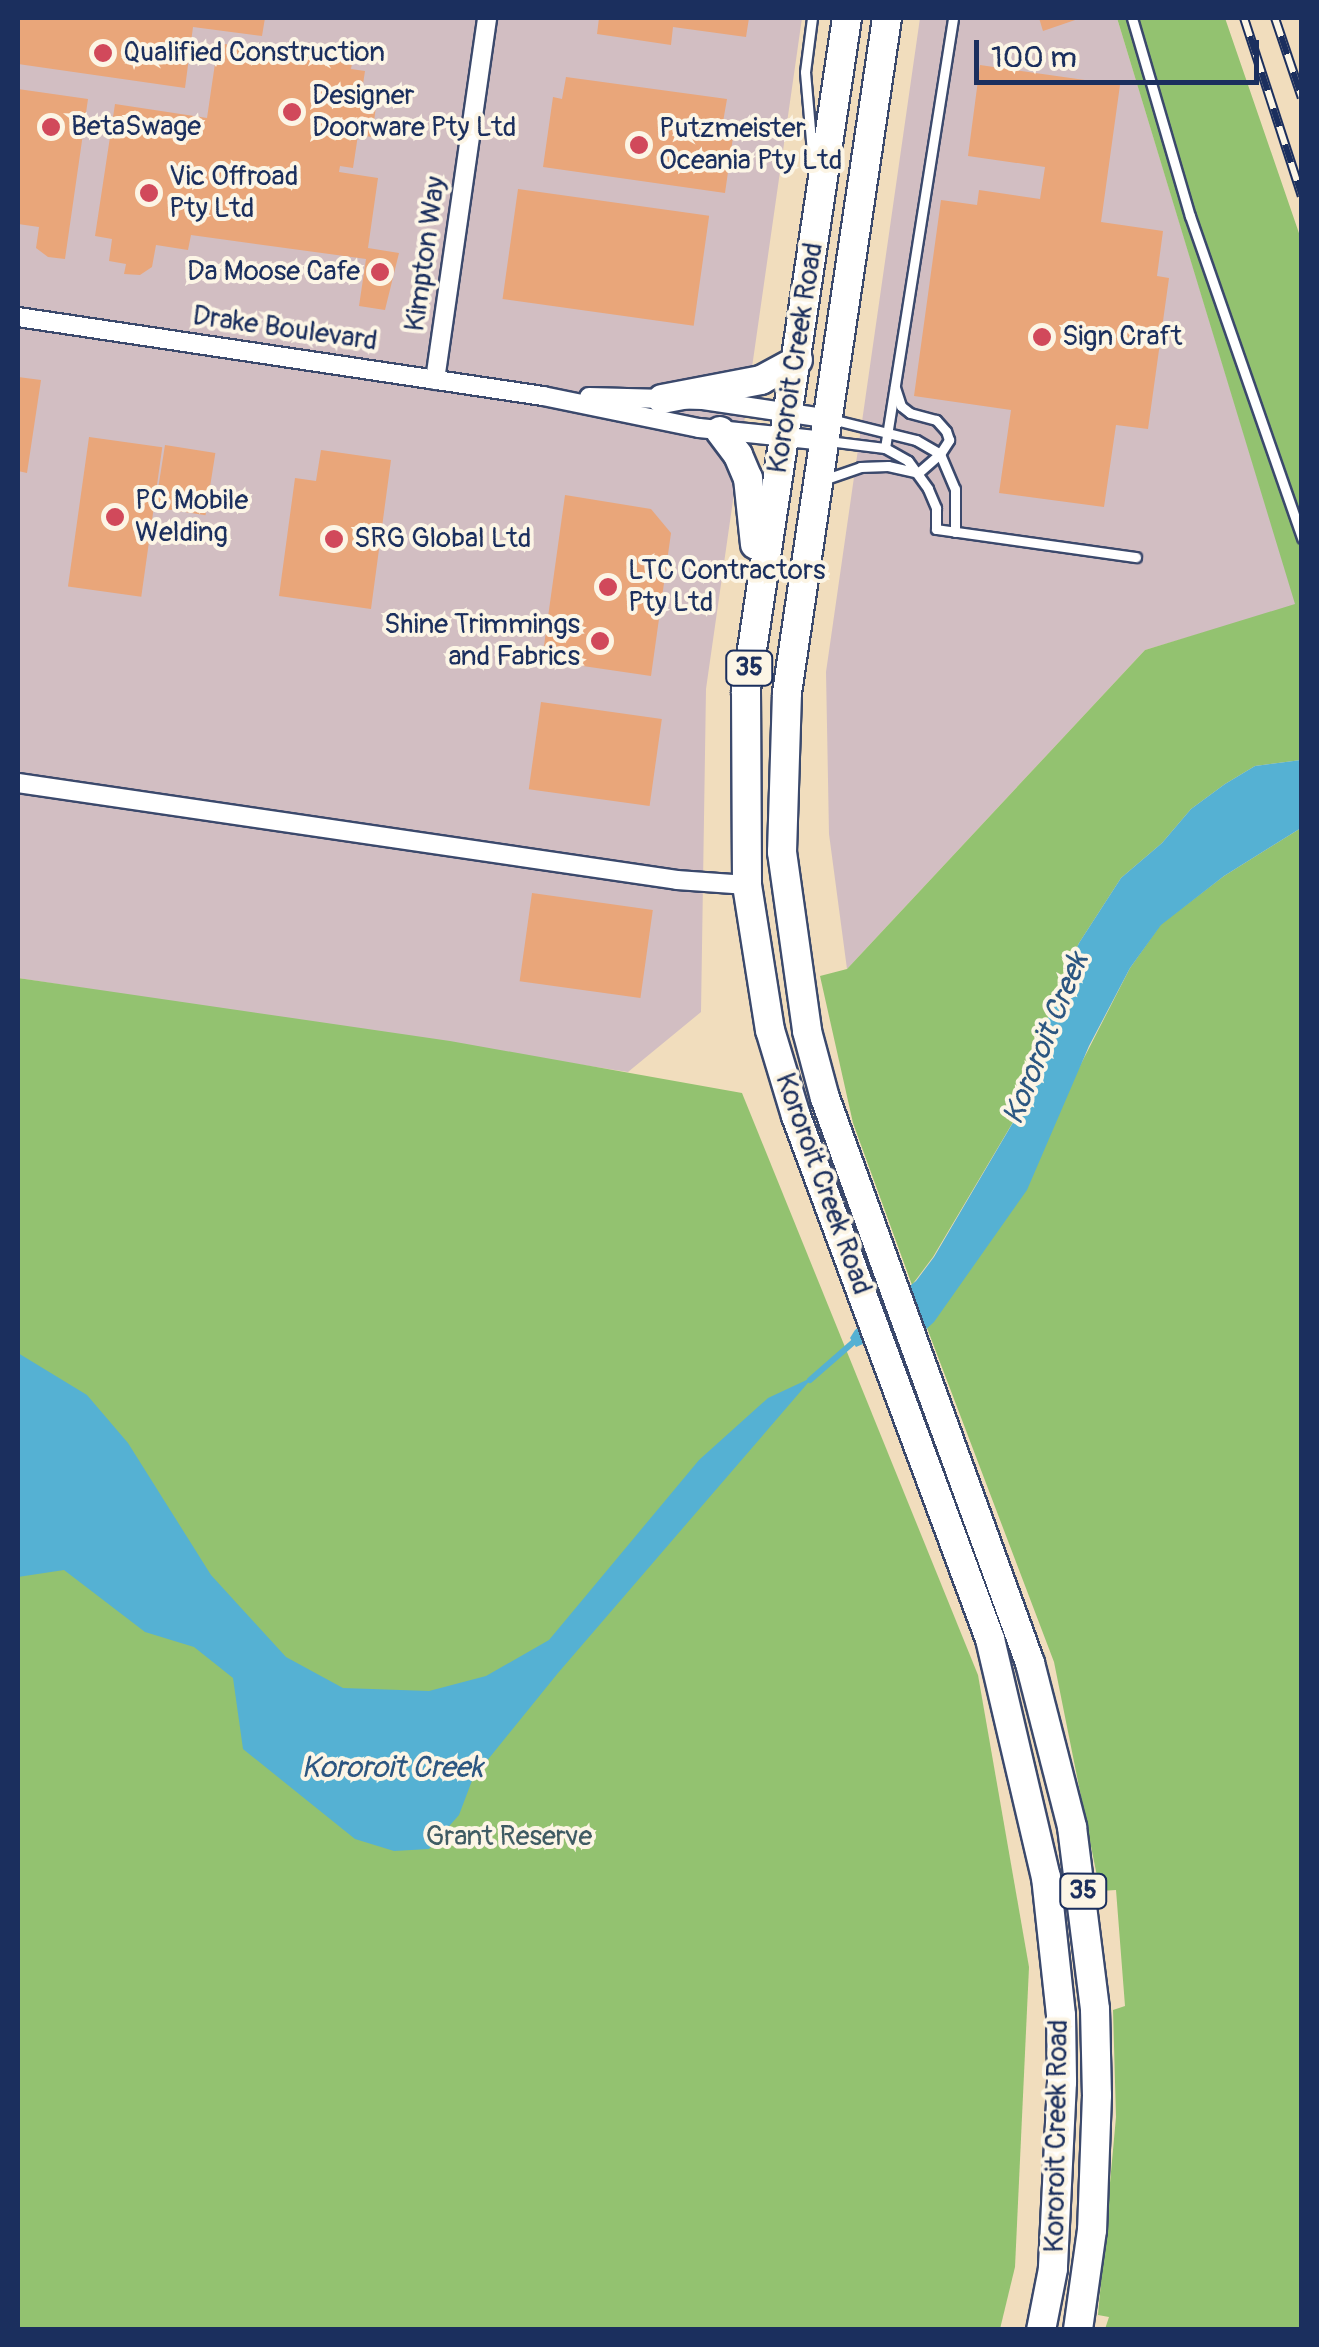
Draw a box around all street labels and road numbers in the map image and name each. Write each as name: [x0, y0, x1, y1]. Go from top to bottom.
street label: Kimpton Way: [398, 174, 454, 334]
street label: Kororoit Creek Road: [761, 240, 831, 476]
street label: Drake Boulevard: [190, 299, 380, 359]
road number: 35: [724, 648, 774, 688]
street label: Kororoit Creek Road: [767, 1069, 879, 1299]
road number: 35: [1058, 1871, 1108, 1911]
street label: Kororoit Creek Road: [1038, 2019, 1076, 2253]

